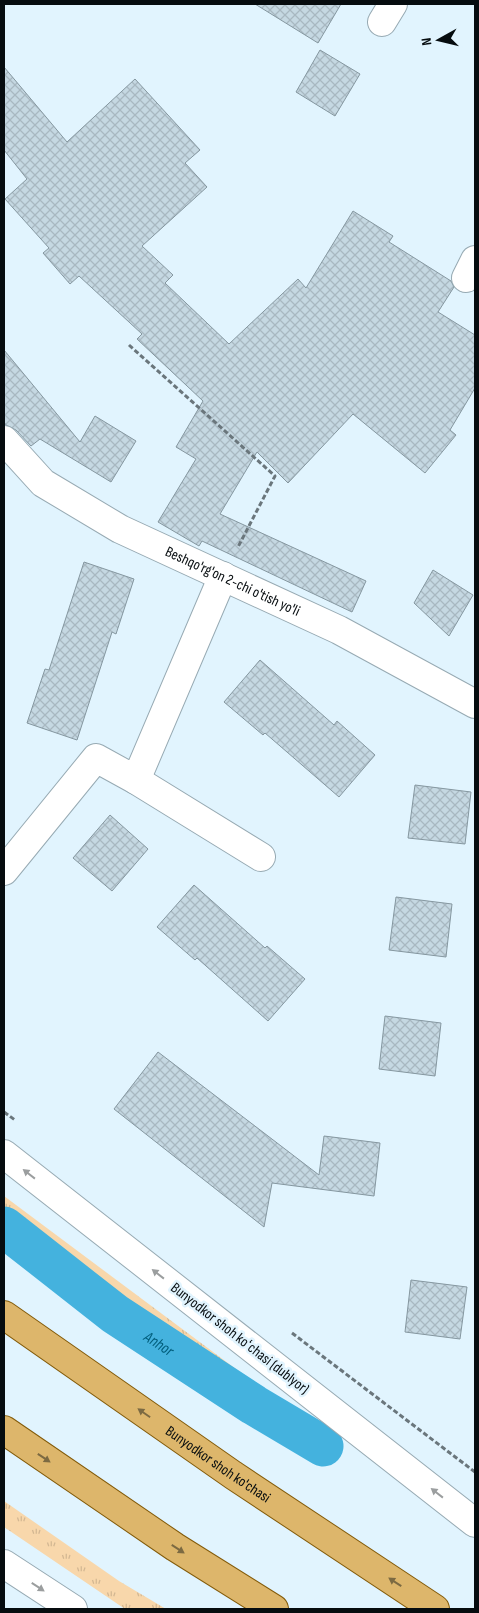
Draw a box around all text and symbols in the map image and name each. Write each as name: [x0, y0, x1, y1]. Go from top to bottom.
north arrow: [414, 15, 464, 65]
text: N: [418, 37, 436, 47]
street label: Beshqo'rg'on 2-chi o'tish yo'li: [162, 542, 303, 621]
one-way arrow: [23, 1168, 36, 1179]
one-way arrow: [151, 1269, 164, 1279]
street label: Bunyodkor shoh koʻchasi (dublyor): [167, 1278, 313, 1398]
water label: Anhor: [139, 1327, 177, 1361]
one-way arrow: [137, 1408, 151, 1418]
street label: Bunyodkor shoh ko'chasi: [162, 1422, 274, 1507]
one-way arrow: [37, 1453, 51, 1463]
one-way arrow: [431, 1487, 444, 1498]
one-way arrow: [172, 1544, 185, 1554]
one-way arrow: [388, 1578, 401, 1587]
one-way arrow: [32, 1582, 45, 1591]

